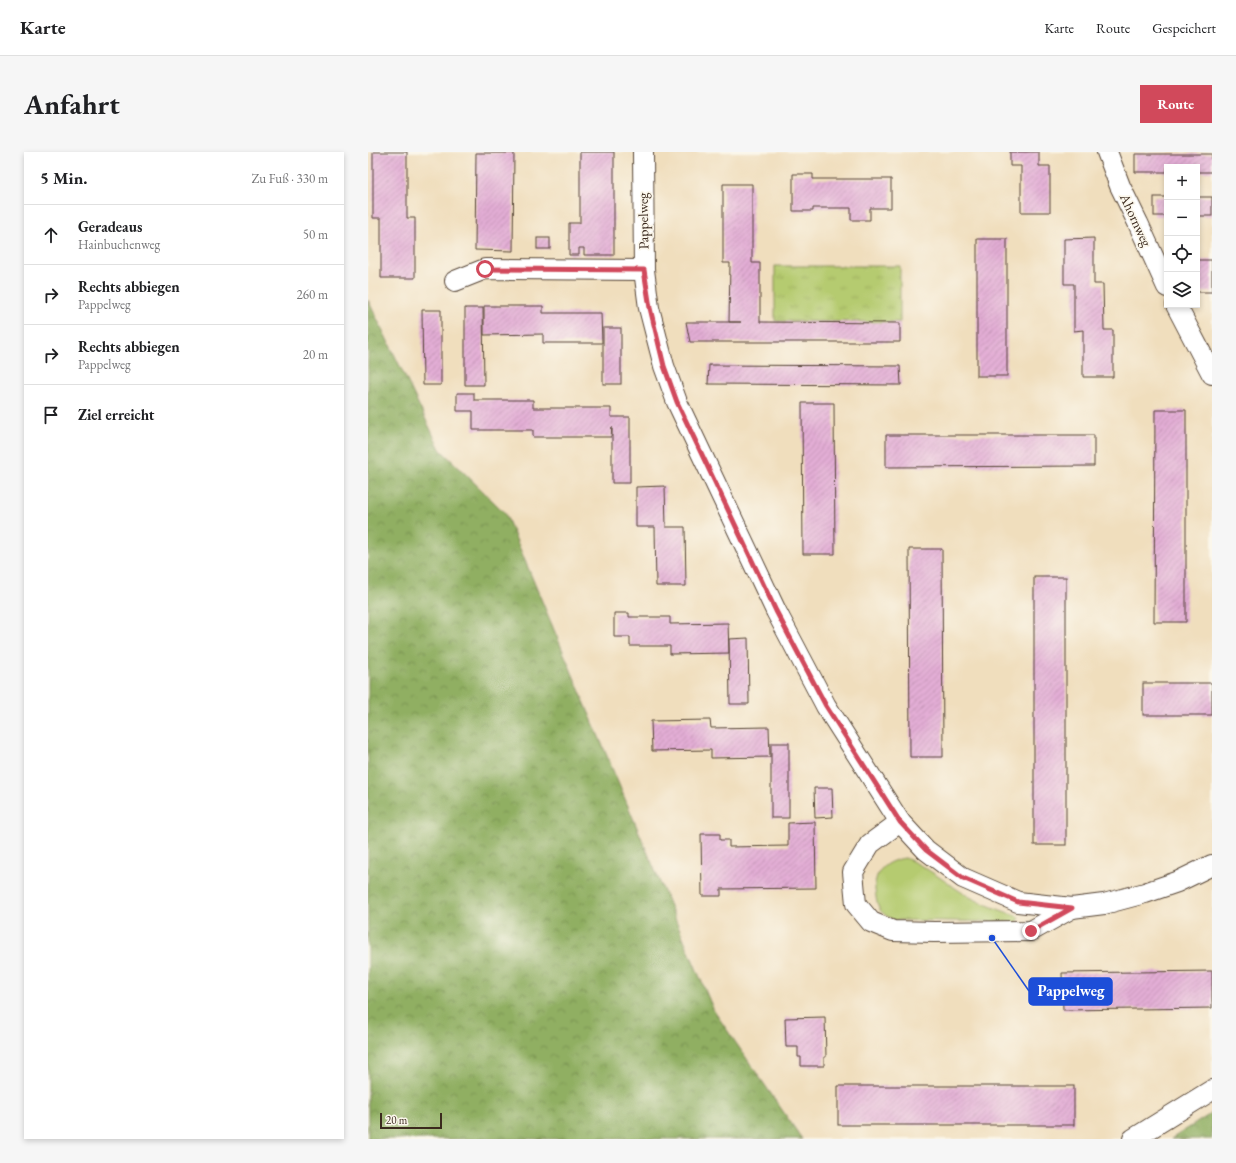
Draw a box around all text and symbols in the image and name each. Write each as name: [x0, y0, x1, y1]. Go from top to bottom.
text: Karte: [20, 15, 66, 40]
text: Karte: [1044, 19, 1074, 37]
text: Route: [1096, 19, 1130, 37]
text: Gespeichert: [1152, 19, 1216, 37]
button: Route: [1140, 85, 1212, 123]
text: Anfahrt: [24, 86, 120, 122]
map controls: [1164, 164, 1200, 308]
button: +: [1164, 164, 1200, 200]
text: 5 Min.: [40, 167, 87, 189]
text: Zu Fuß · 330 m: [251, 170, 328, 187]
street label: Ahornweg: [1116, 190, 1156, 250]
street label: Pappelweg: [633, 192, 652, 250]
button: −: [1164, 200, 1200, 236]
text: Geradeaus: [78, 217, 142, 236]
icon: ahead: [40, 224, 62, 246]
text: 50 m: [303, 226, 328, 243]
text: Hainbuchenweg: [78, 236, 160, 253]
button: locate: [1164, 236, 1200, 272]
route start: [476, 260, 494, 278]
button: layers: [1164, 272, 1200, 308]
text: Rechts abbiegen: [78, 277, 180, 296]
icon: right: [40, 284, 62, 306]
text: 260 m: [297, 286, 328, 303]
text: Pappelweg: [78, 296, 131, 313]
text: Rechts abbiegen: [78, 337, 180, 356]
icon: right: [40, 344, 62, 366]
text: 20 m: [303, 346, 328, 363]
text: Pappelweg: [78, 356, 131, 373]
icon: arrive: [40, 404, 62, 426]
text: Ziel erreicht: [78, 405, 154, 424]
route end: [1022, 922, 1040, 940]
callout: Pappelweg: [1029, 978, 1112, 1005]
text: Pappelweg: [1038, 981, 1105, 1000]
scale bar: [380, 1111, 442, 1130]
text: 20 m: [386, 1113, 407, 1127]

